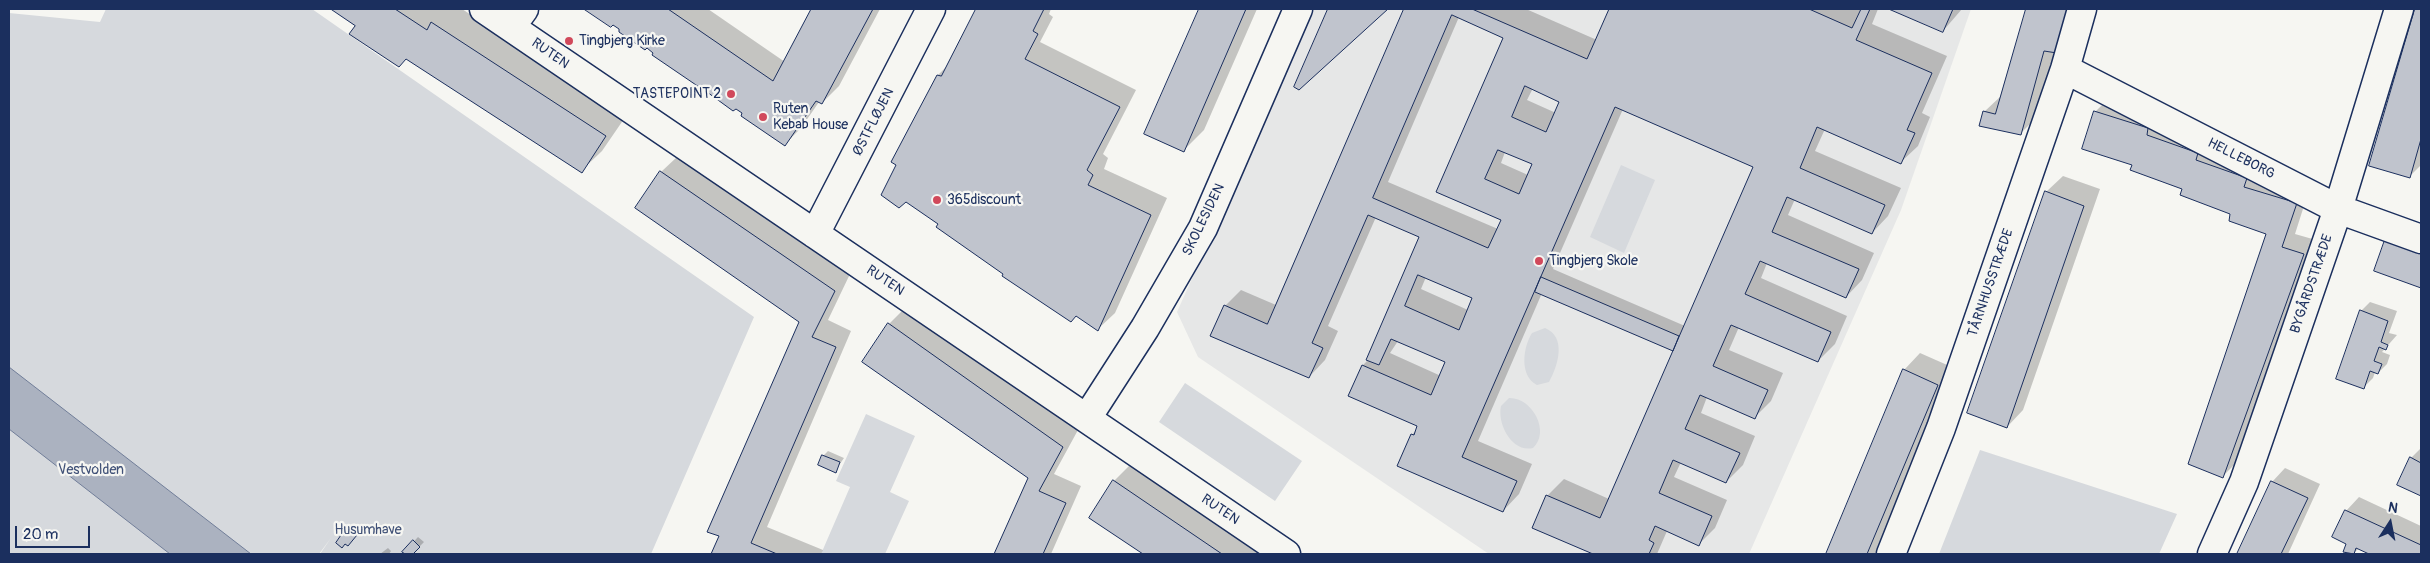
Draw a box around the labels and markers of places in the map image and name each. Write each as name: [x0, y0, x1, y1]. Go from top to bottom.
place label: Tingbjerg Kirke: [579, 33, 665, 49]
marker: Tingbjerg Kirke: [563, 35, 575, 47]
place label: TASTEPOINT 2: [633, 86, 721, 102]
marker: TASTEPOINT 2: [725, 88, 737, 100]
place label: Ruten Kebab House: [773, 101, 848, 134]
marker: Ruten Kebab House: [757, 111, 769, 123]
place label: 365discount: [947, 192, 1021, 208]
marker: 365discount: [931, 194, 943, 206]
place label: Tingbjerg Skole: [1549, 253, 1638, 269]
marker: Tingbjerg Skole: [1533, 255, 1545, 267]

